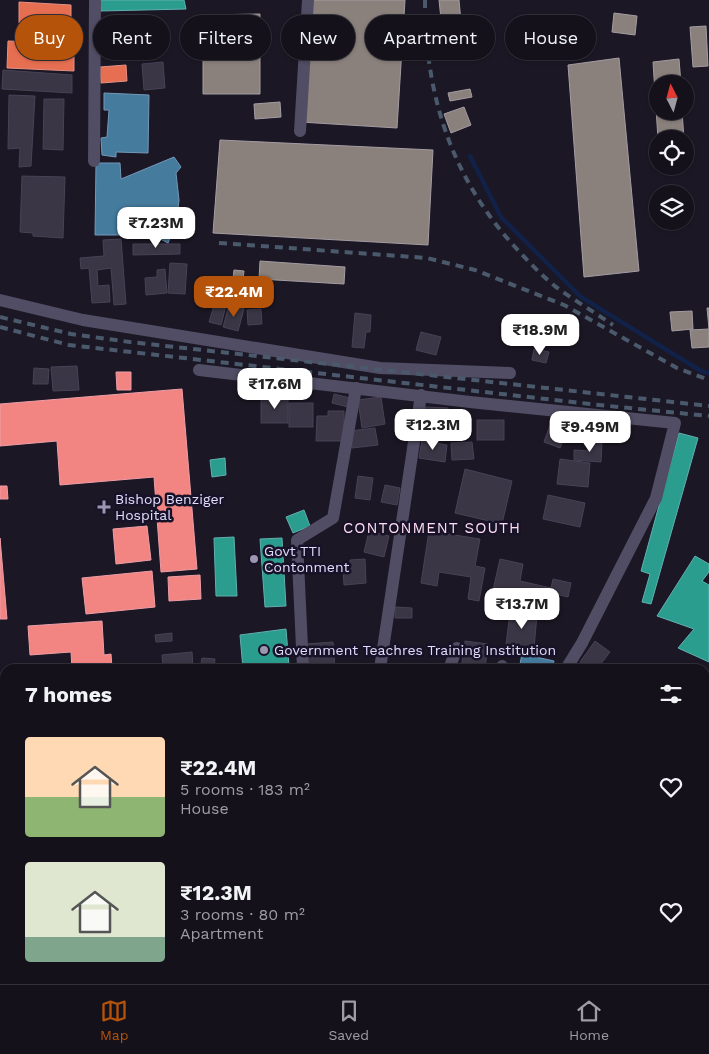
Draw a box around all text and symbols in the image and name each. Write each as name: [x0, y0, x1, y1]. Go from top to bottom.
chip: Buy: [15, 15, 83, 60]
chip: Rent: [93, 15, 170, 60]
chip: Filters: [180, 15, 271, 60]
chip: New: [281, 15, 355, 60]
chip: Apartment: [365, 15, 495, 60]
chip: House: [505, 15, 596, 60]
north arrow: [649, 75, 694, 120]
map controls: [649, 75, 694, 230]
button: locate: [649, 130, 694, 175]
button: layers: [649, 185, 694, 230]
pin: ₹7.23M: [115, 206, 197, 249]
text: ₹7.23M: [128, 213, 184, 232]
pin: ₹22.4M: [193, 276, 275, 318]
text: ₹22.4M: [205, 282, 263, 301]
pin: ₹18.9M: [499, 314, 581, 356]
text: ₹18.9M: [512, 320, 568, 339]
pin: ₹17.6M: [234, 368, 316, 410]
text: ₹17.6M: [248, 374, 302, 393]
pin: ₹12.3M: [392, 408, 474, 451]
pin: ₹9.49M: [549, 410, 631, 453]
text: ₹12.3M: [406, 415, 460, 434]
text: ₹9.49M: [561, 417, 619, 436]
place label: Bishop Benziger Hospital: [115, 491, 224, 523]
marker: Bishop Benziger Hospital: [97, 500, 111, 514]
district label: CONTONMENT SOUTH: [343, 519, 521, 537]
place label: Govt TTI Contonment: [264, 543, 349, 575]
marker: Govt TTI Contonment: [248, 553, 260, 565]
pin: ₹13.7M: [481, 588, 563, 630]
text: ₹13.7M: [495, 594, 549, 613]
place label: Government Teachres Training Institution: [274, 642, 556, 658]
marker: Government Teachres Training Institution: [258, 644, 270, 656]
icon: filters: [657, 680, 685, 708]
text: 7 homes: [25, 682, 112, 707]
text: ₹22.4M: [180, 755, 256, 780]
icon: home: [65, 757, 125, 817]
icon: heart: [657, 773, 685, 801]
text: 5 rooms · 183 m²: [180, 780, 310, 799]
text: House: [180, 799, 229, 818]
text: ₹12.3M: [180, 880, 252, 905]
icon: home: [65, 882, 125, 942]
icon: heart: [657, 898, 685, 926]
text: 3 rooms · 80 m²: [180, 905, 305, 924]
text: Apartment: [180, 924, 263, 943]
tab: Map: [100, 997, 129, 1043]
tab: Saved: [328, 997, 369, 1043]
tab: Home: [569, 997, 609, 1043]

